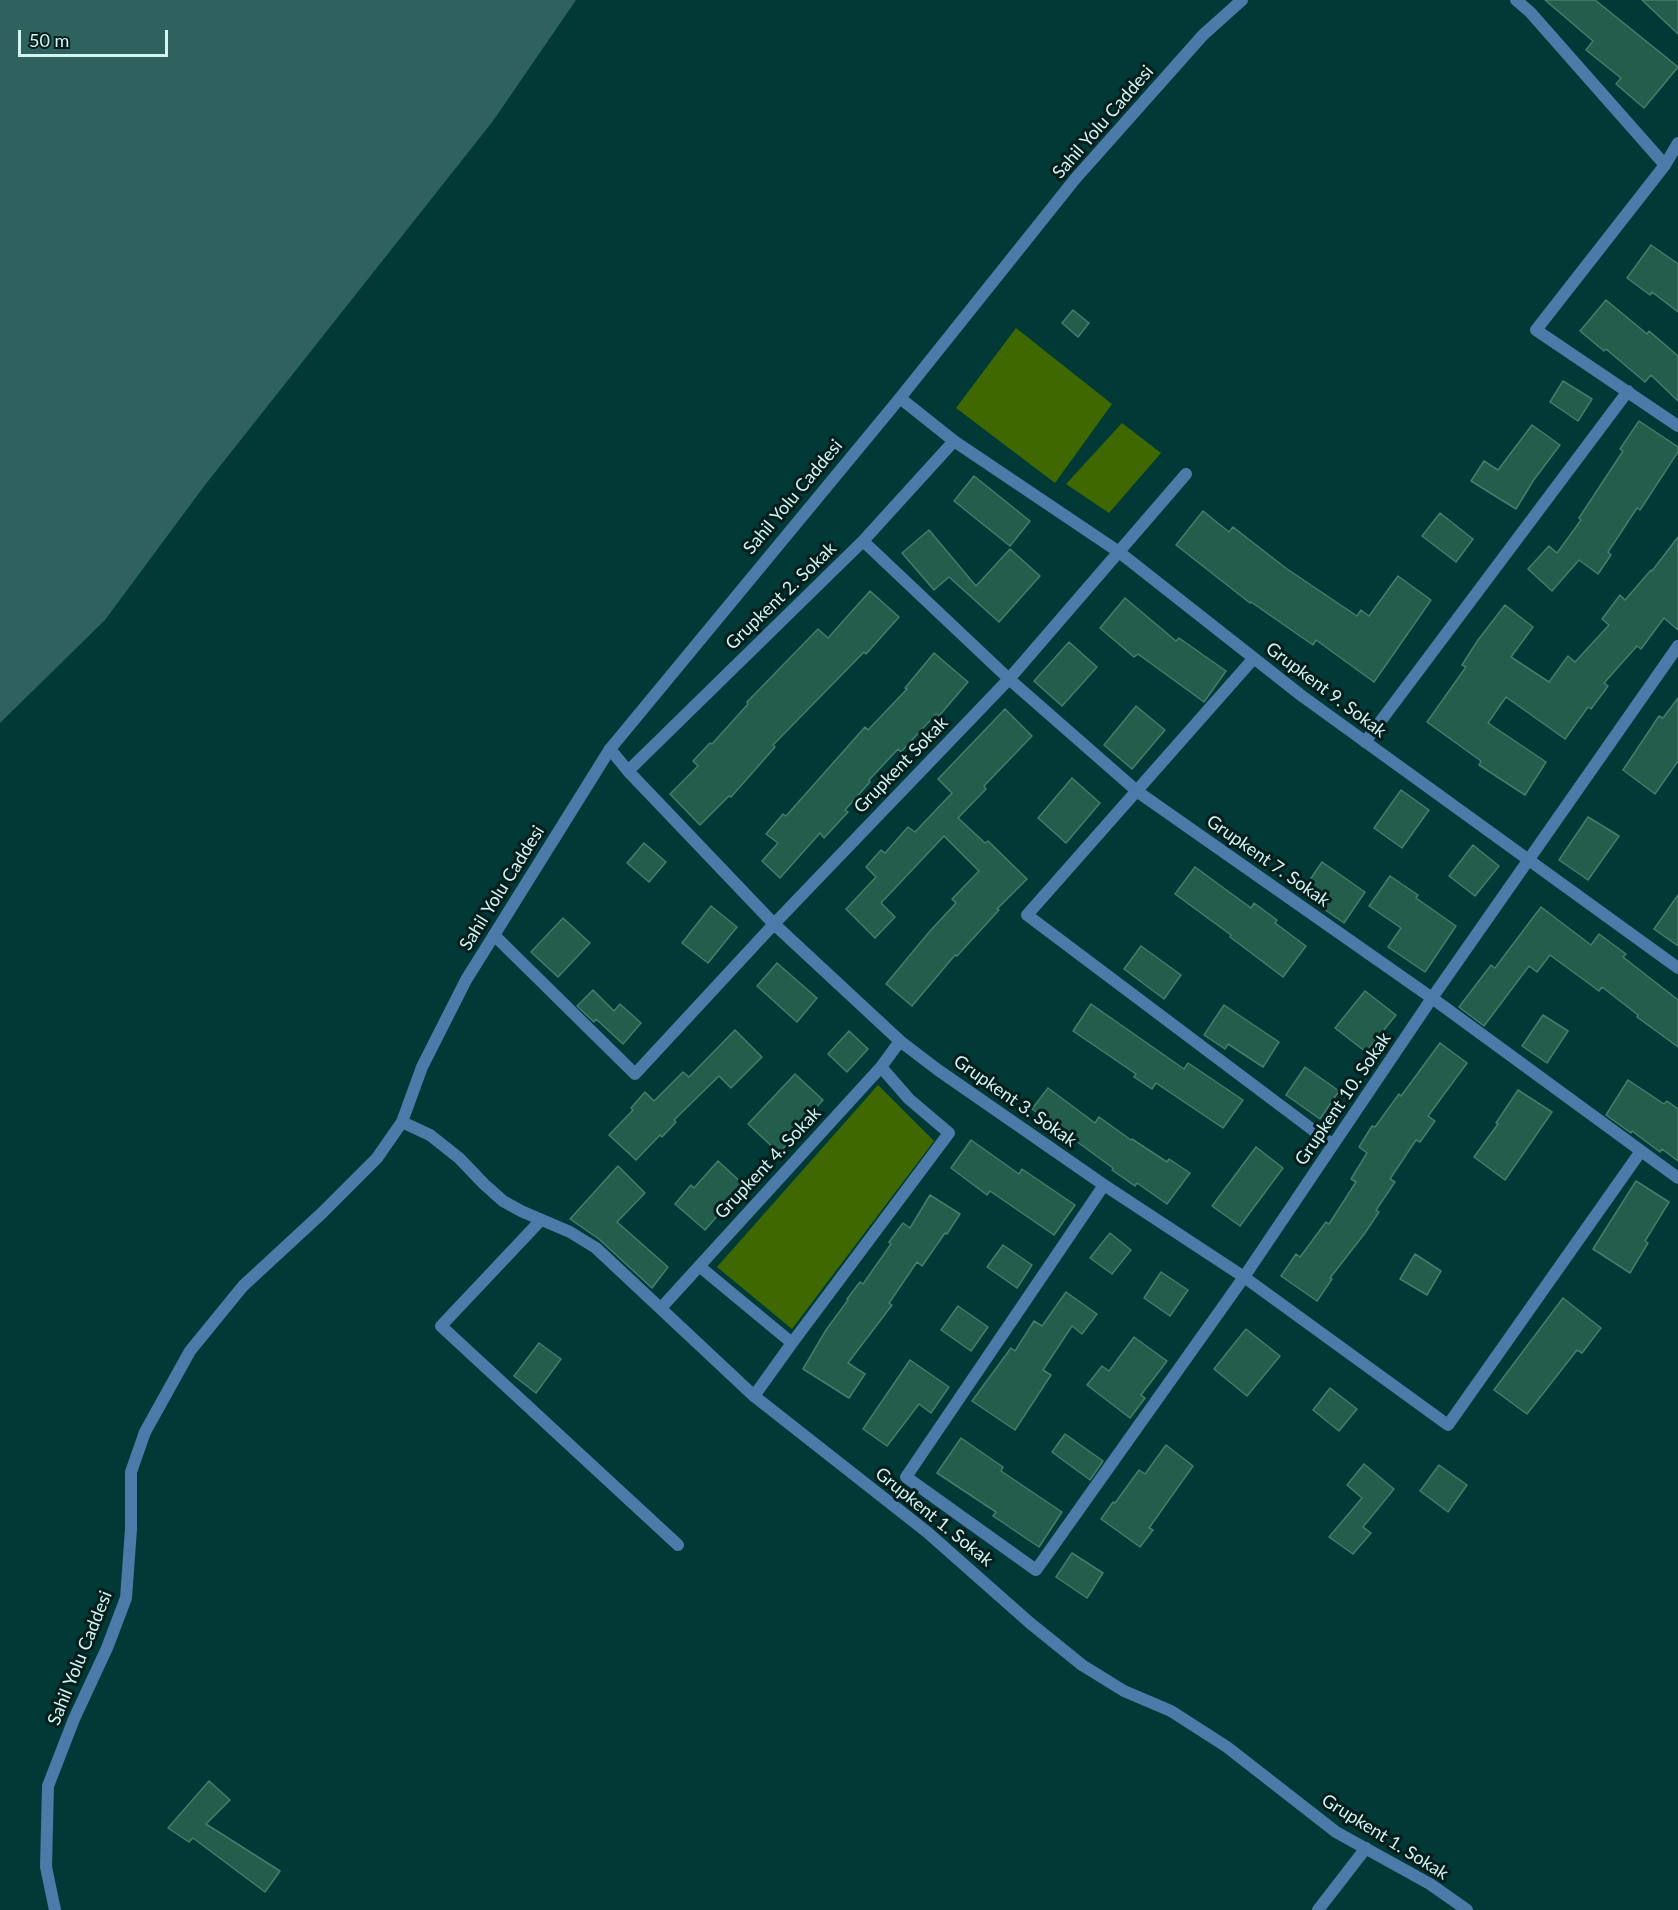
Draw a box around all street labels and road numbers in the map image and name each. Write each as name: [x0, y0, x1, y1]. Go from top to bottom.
street label: Sahil Yolu Caddesi: [1048, 61, 1158, 183]
street label: Sahil Yolu Caddesi: [739, 435, 847, 559]
street label: Grupkent 2. Sokak: [721, 538, 841, 654]
street label: Grupkent 9. Sokak: [1262, 638, 1390, 742]
street label: Grupkent Sokak: [849, 712, 953, 818]
street label: Grupkent 7. Sokak: [1202, 810, 1334, 912]
street label: Sahil Yolu Caddesi: [455, 822, 549, 954]
street label: Grupkent 10. Sokak: [1291, 1028, 1395, 1170]
street label: Grupkent 3. Sokak: [949, 1050, 1081, 1152]
street label: Grupkent 4. Sokak: [711, 1103, 825, 1223]
street label: Grupkent 1. Sokak: [871, 1463, 997, 1571]
street label: Sahil Yolu Caddesi: [43, 1588, 117, 1728]
street label: Grupkent 1. Sokak: [1318, 1789, 1452, 1885]

